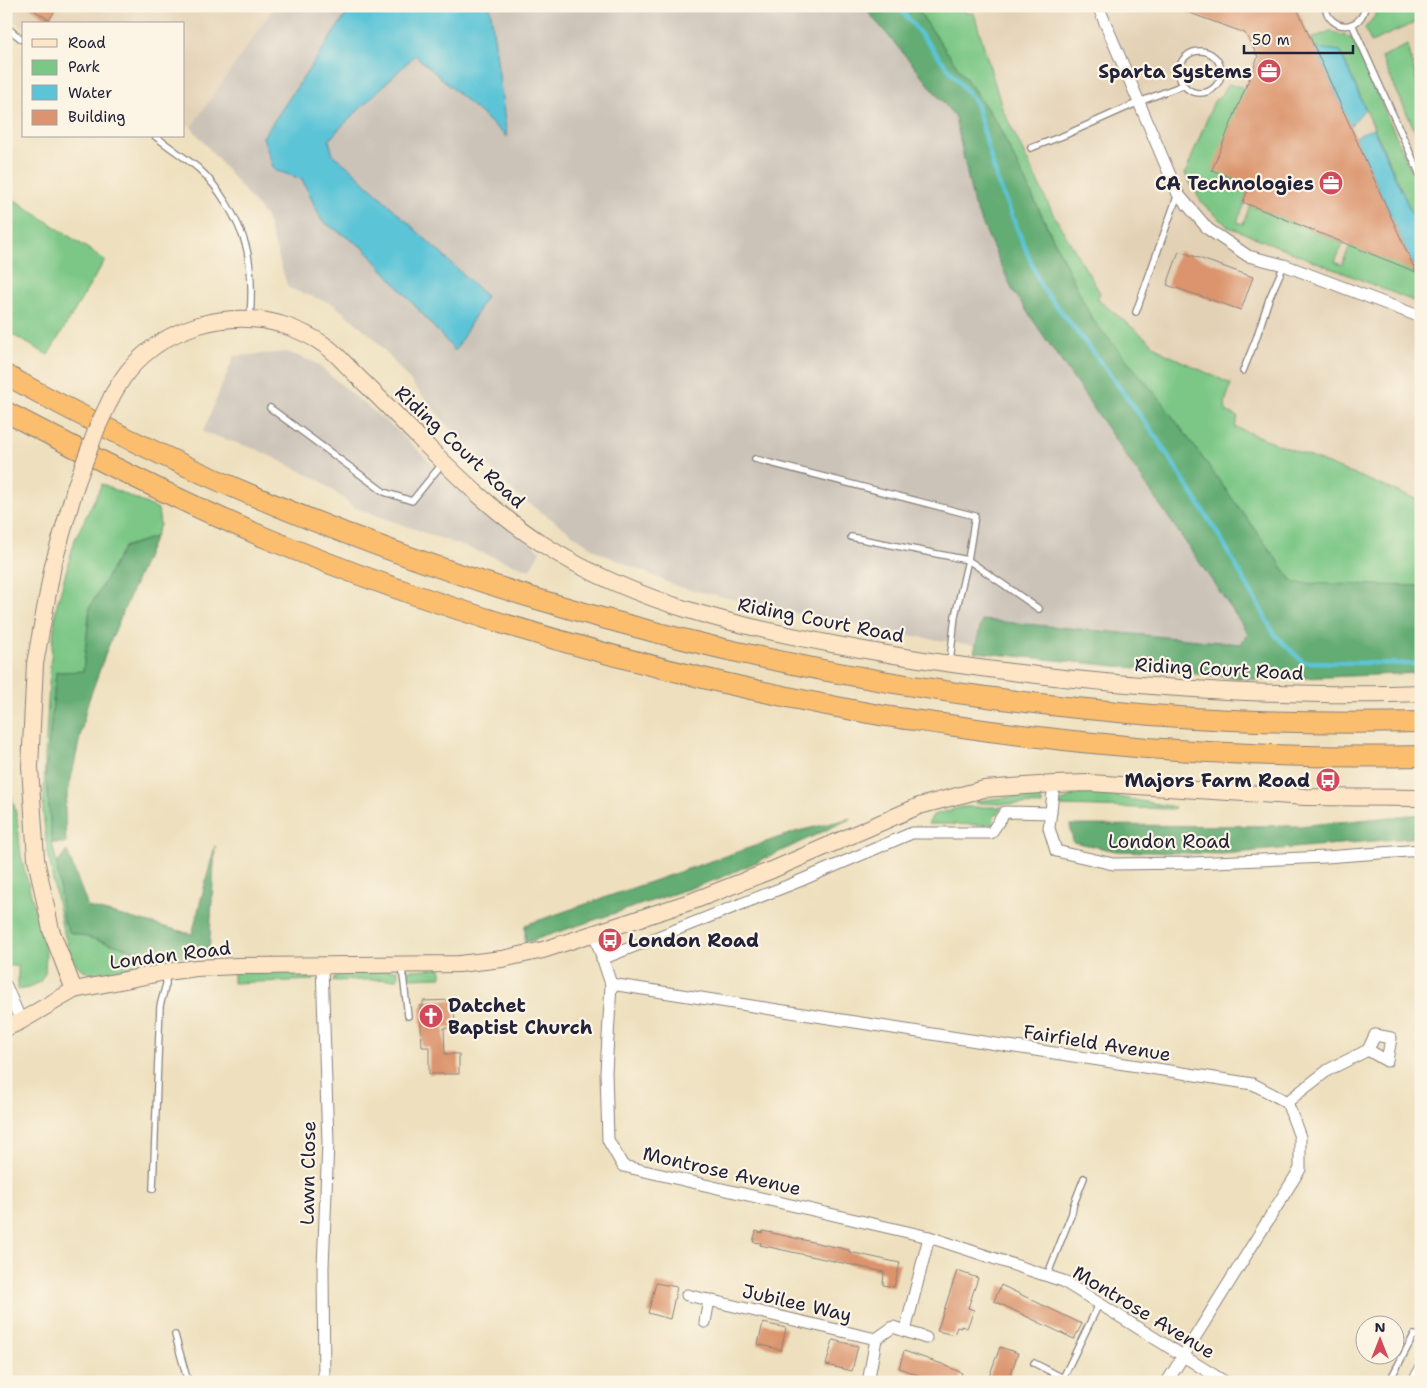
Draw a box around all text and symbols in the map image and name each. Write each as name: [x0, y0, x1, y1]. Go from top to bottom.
legend: [22, 22, 185, 138]
scale bar: [1244, 22, 1353, 54]
text: 50 m: [1252, 30, 1290, 50]
text: Road: [68, 33, 106, 53]
text: Park: [68, 57, 100, 77]
office icon: Sparta Systems: [1256, 58, 1282, 84]
place label: Sparta Systems: [1098, 59, 1252, 84]
text: Water: [68, 83, 112, 103]
text: Building: [68, 107, 125, 127]
office icon: CA Technologies: [1318, 170, 1344, 196]
place label: CA Technologies: [1155, 171, 1314, 196]
street label: Riding Court Road: [390, 380, 530, 514]
street label: Riding Court Road: [736, 592, 906, 648]
street label: Riding Court Road: [1134, 652, 1304, 686]
bus stop icon: Majors Farm Road: [1315, 767, 1341, 793]
place label: Majors Farm Road: [1124, 768, 1310, 793]
street label: London Road: [1108, 829, 1230, 854]
bus stop icon: London Road: [597, 927, 623, 953]
place label: London Road: [628, 928, 759, 953]
street label: London Road: [108, 935, 232, 975]
place label: Datchet Baptist Church: [448, 993, 593, 1040]
church icon: Datchet Baptist Church: [418, 1003, 444, 1029]
street label: Fairfield Avenue: [1021, 1019, 1173, 1067]
street label: Lawn Close: [295, 1121, 321, 1225]
street label: Montrose Avenue: [640, 1141, 804, 1201]
street label: Montrose Avenue: [1068, 1260, 1220, 1364]
street label: Jubilee Way: [740, 1278, 854, 1328]
north arrow: [1354, 1316, 1404, 1366]
text: N: [1374, 1318, 1386, 1336]

